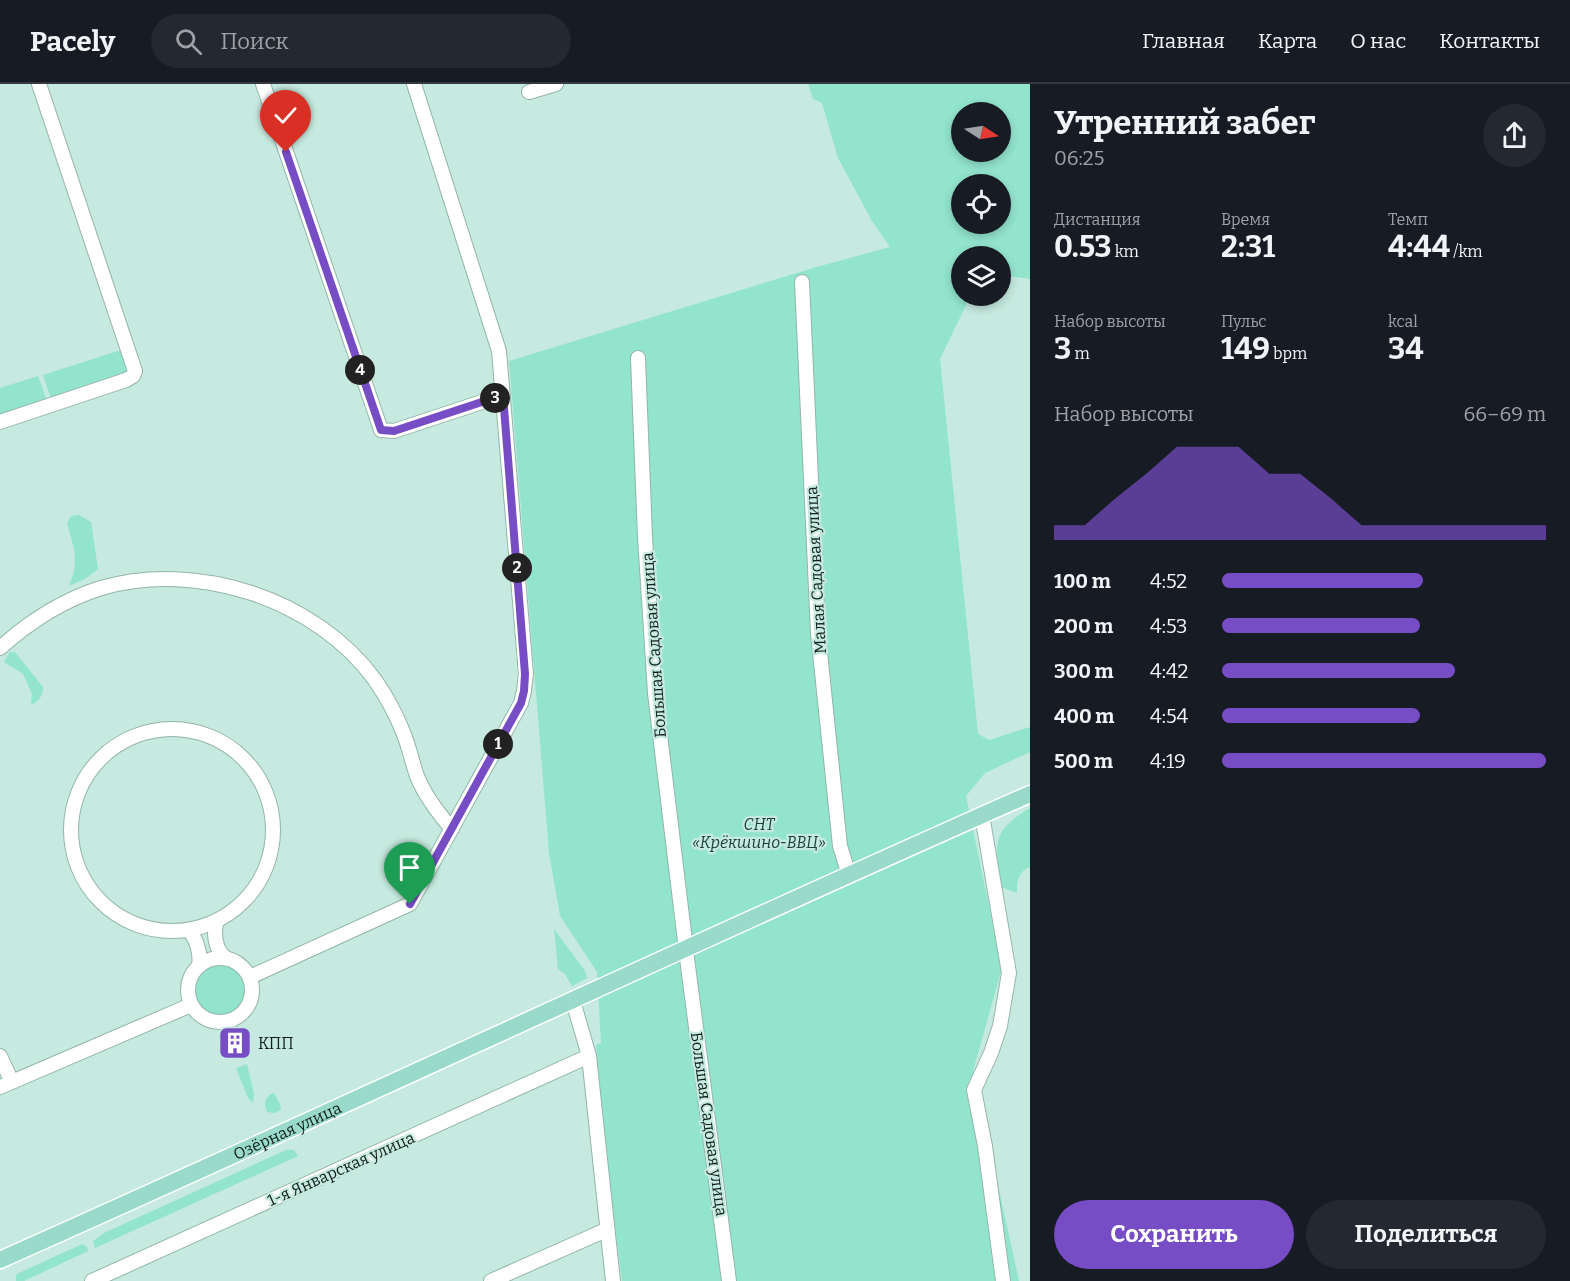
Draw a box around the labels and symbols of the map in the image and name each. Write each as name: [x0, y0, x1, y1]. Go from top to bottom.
pin: [260, 90, 311, 152]
north arrow: [951, 102, 1011, 162]
pin: 4: [345, 355, 375, 385]
pin: 3: [480, 383, 510, 413]
street label: Малая Садовая улица: [802, 485, 830, 654]
street label: Большая Садовая улица: [638, 552, 670, 738]
pin: 2: [502, 553, 532, 583]
pin: 1: [483, 729, 513, 759]
park label: СНТ «Крёкшино-ВВЦ»: [692, 815, 826, 852]
pin: [384, 842, 435, 904]
building icon: КПП: [217, 1025, 253, 1061]
street label: Большая Садовая улица: [687, 1031, 731, 1217]
place label: КПП: [258, 1034, 294, 1053]
street label: Озёрная улица: [230, 1098, 344, 1163]
street label: 1-я Январская улица: [264, 1128, 418, 1210]

